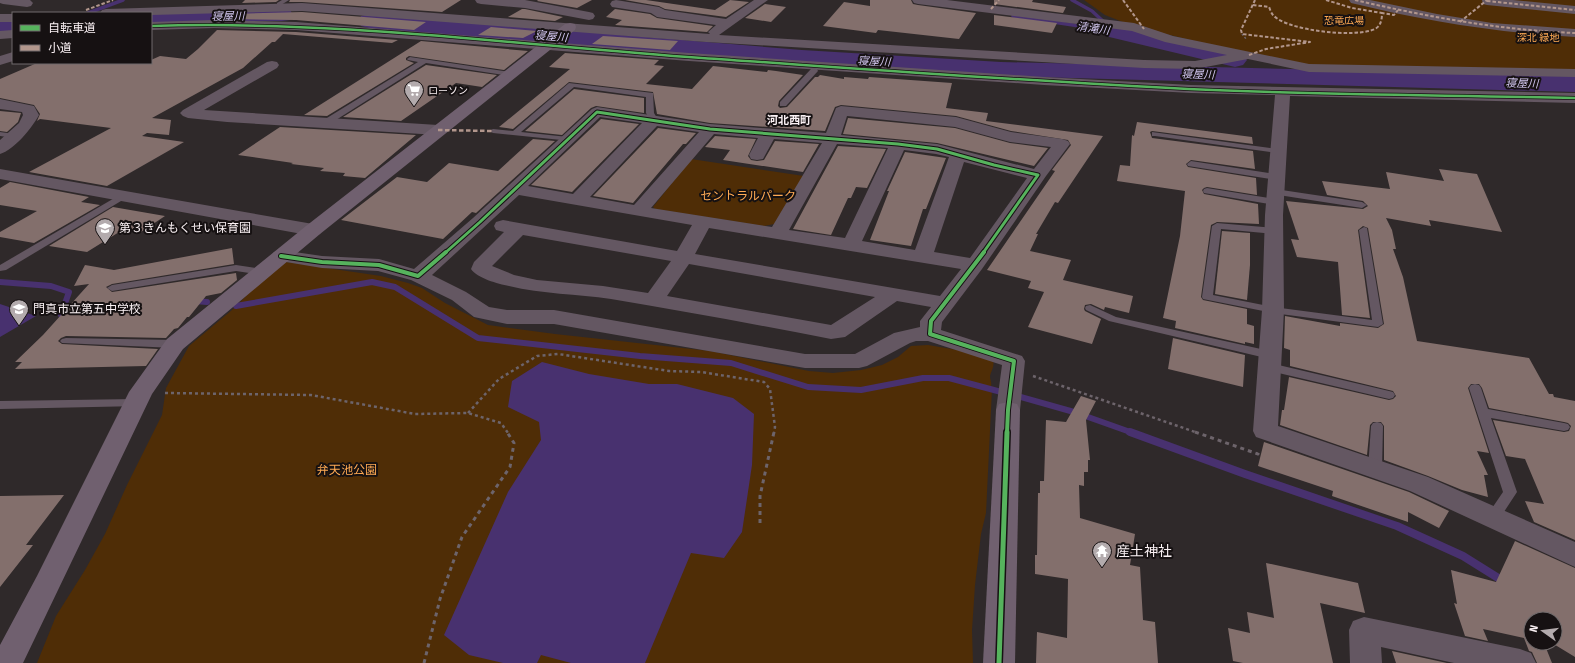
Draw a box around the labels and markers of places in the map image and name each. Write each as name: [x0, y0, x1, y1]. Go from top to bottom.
supermarket icon: ローソン: [403, 79, 425, 107]
place label: ローソン: [428, 85, 468, 97]
school or university icon: 第３きんもくせい保育園: [94, 217, 116, 245]
place label: 第３きんもくせい保育園: [119, 221, 251, 235]
school or university icon: 門真市立第五中学校: [8, 298, 30, 326]
place label: 門真市立第五中学校: [33, 302, 141, 316]
temple icon: 産土神社: [1091, 540, 1113, 568]
place label: 産土神社: [1116, 543, 1172, 560]

